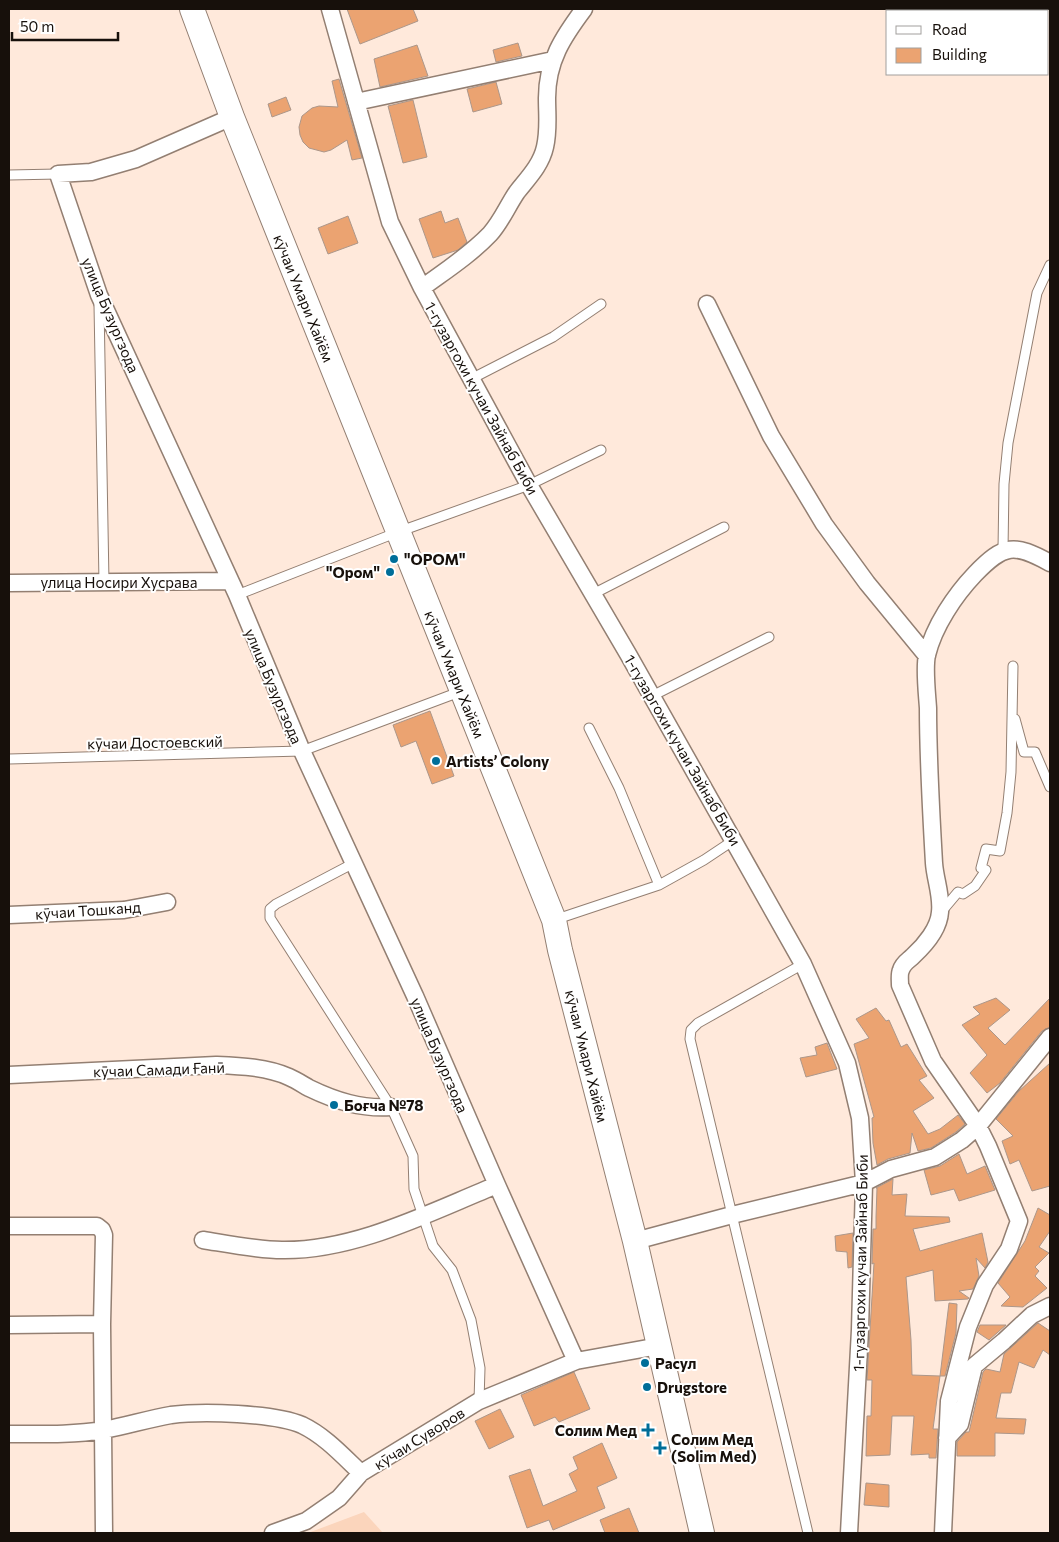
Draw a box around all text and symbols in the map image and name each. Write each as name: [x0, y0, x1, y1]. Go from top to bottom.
scale bar: [12, 10, 119, 42]
legend: [886, 10, 1049, 75]
text: 50 m: [20, 17, 54, 35]
text: Road: [932, 20, 967, 38]
text: Building: [932, 45, 987, 63]
street label: кӯчаи Умари Хайём: [270, 232, 338, 364]
street label: улица Бузургзода: [79, 255, 143, 375]
street label: 1-гузаргохи кучаи Зайнаб Биби: [421, 299, 543, 497]
place label: "OPOM": [404, 550, 465, 568]
marker: "OPOM": [388, 553, 400, 565]
place label: "Oром": [326, 563, 380, 581]
marker: "Oром": [384, 566, 396, 578]
street label: улица Носири Хусрава: [40, 573, 198, 591]
street label: кӯчаи Умари Хайём: [421, 608, 489, 740]
street label: улица Бузургзода: [242, 626, 306, 746]
street label: 1-гузаргохи кучаи Зайнаб Биби: [621, 651, 745, 849]
street label: кӯчаи Достоевский: [87, 732, 223, 752]
place label: Artists’ Colony: [446, 752, 550, 770]
marker: Artists’ Colony: [430, 755, 442, 767]
street label: кӯчаи Тошканд: [34, 897, 142, 923]
street label: кӯчаи Умари Хайём: [562, 988, 612, 1124]
street label: улица Бузургзода: [408, 995, 472, 1115]
street label: кӯчаи Самади Ғанӣ: [93, 1058, 225, 1080]
place label: Боғча №78: [344, 1096, 424, 1114]
marker: Боғча №78: [328, 1099, 340, 1111]
street label: 1-гузаргохи кучаи Зайнаб Биби: [849, 1154, 871, 1372]
place label: Расул: [655, 1354, 696, 1372]
marker: Расул: [639, 1357, 651, 1369]
place label: Drugstore: [657, 1378, 727, 1396]
marker: Drugstore: [641, 1381, 653, 1393]
street label: кӯчаи Суворов: [370, 1403, 468, 1473]
place label: Солим Мед: [555, 1421, 638, 1439]
marker: Солим Мед: [641, 1423, 655, 1437]
place label: Солим Мед (Solim Med): [671, 1430, 757, 1465]
marker: Солим Мед (Solim Med): [653, 1441, 667, 1455]

